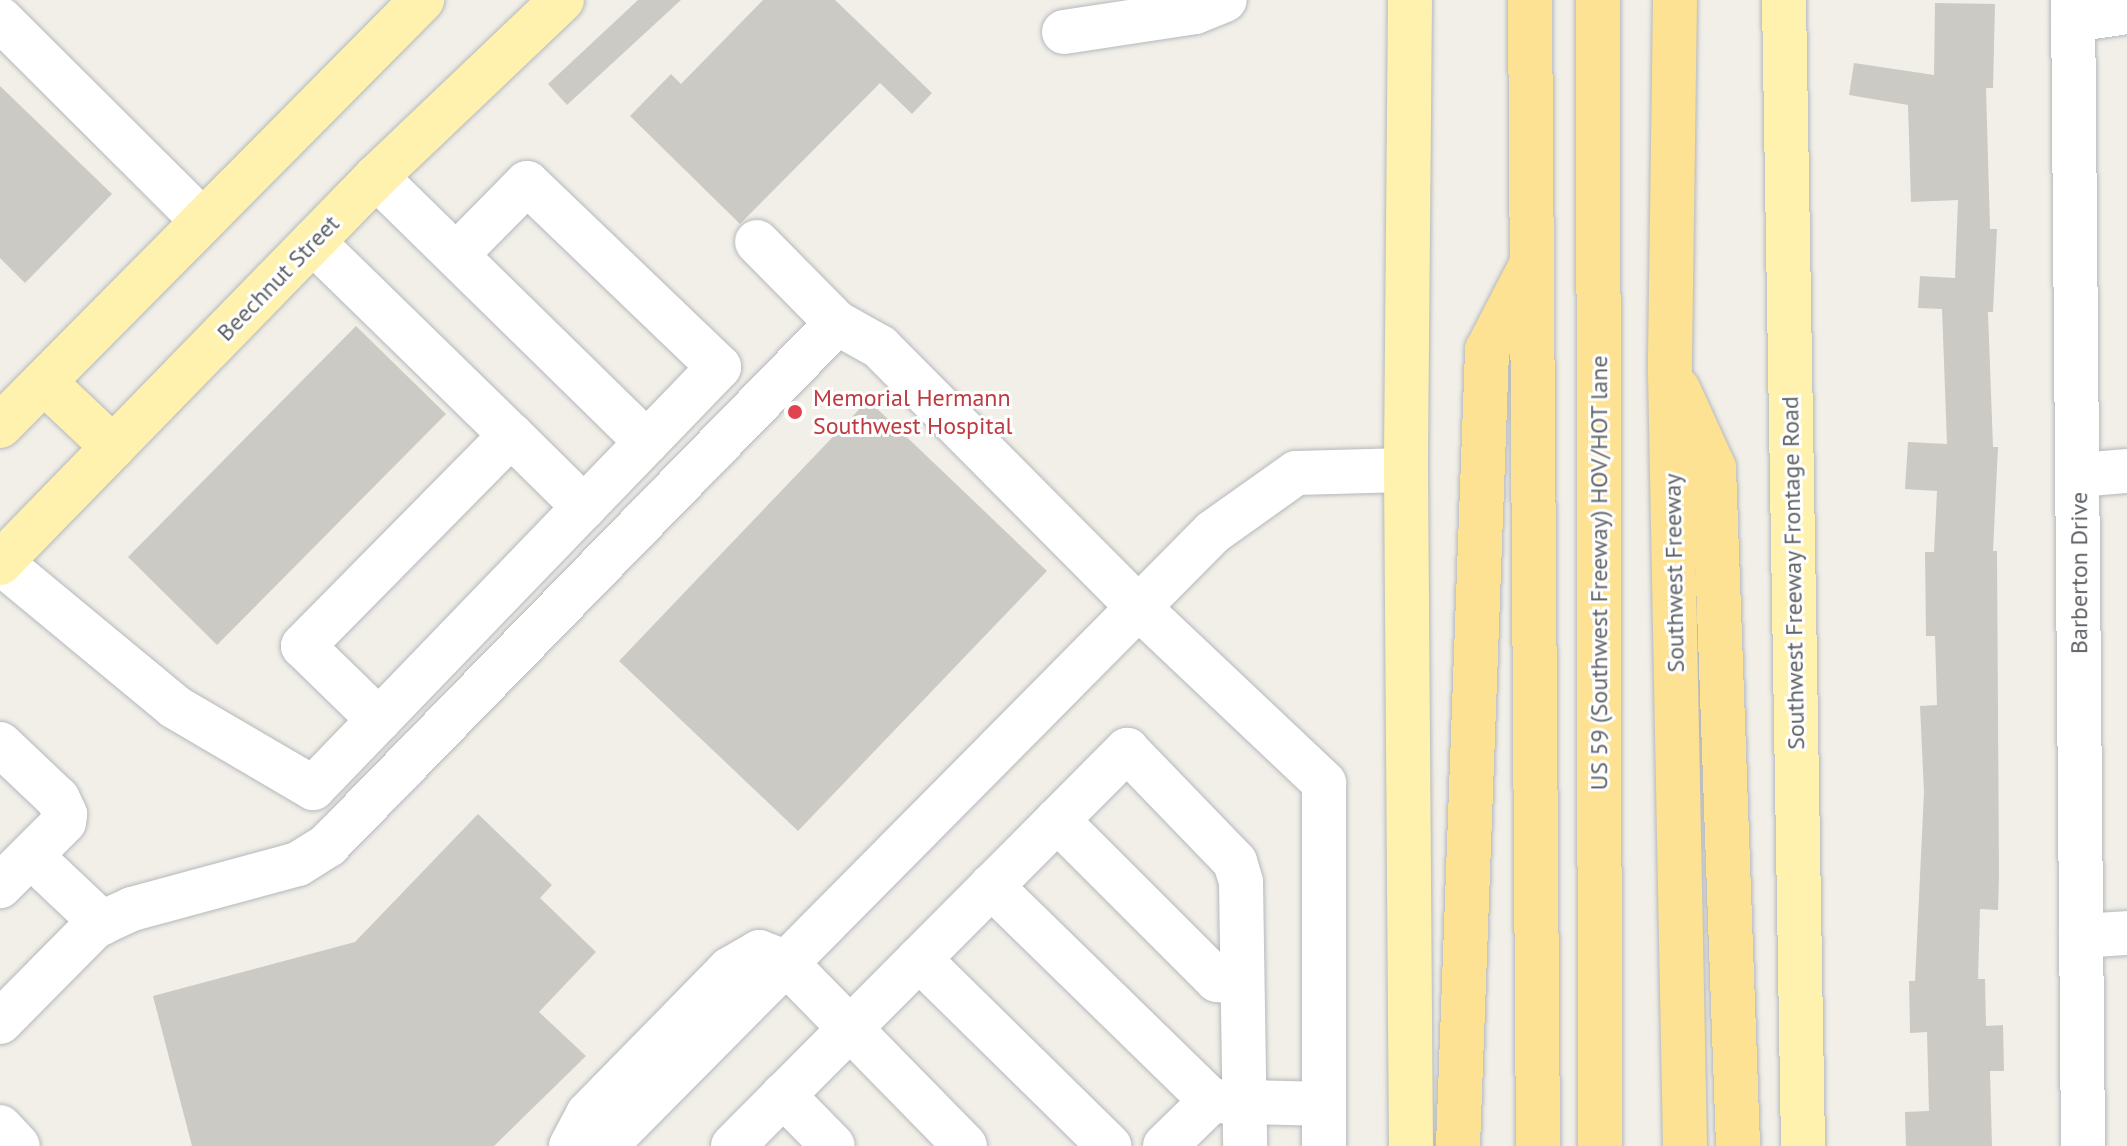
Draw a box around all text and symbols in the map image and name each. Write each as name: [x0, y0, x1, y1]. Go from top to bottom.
street label: Beechnut Street: [211, 209, 345, 347]
street label: US 59 (Southwest Freeway) HOV/HOT lane: [1585, 355, 1613, 791]
place label: Memorial Hermann Southwest Hospital: [813, 384, 1013, 440]
street label: Southwest Freeway Frontage Road: [1776, 396, 1810, 750]
marker: Memorial Hermann Southwest Hospital: [784, 401, 806, 423]
street label: Southwest Freeway: [1658, 473, 1690, 673]
street label: Barberton Drive: [2065, 492, 2093, 654]

